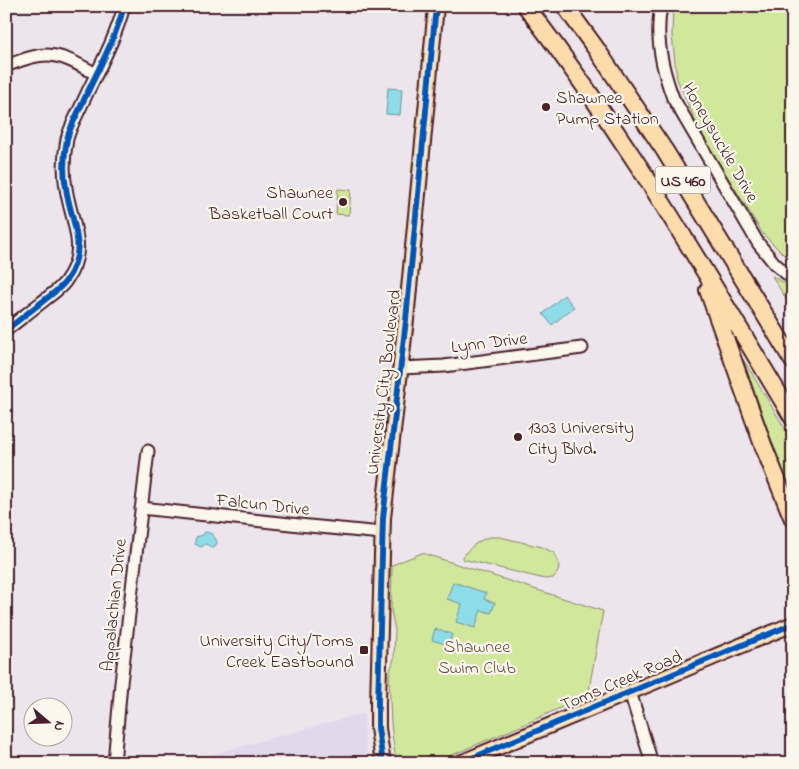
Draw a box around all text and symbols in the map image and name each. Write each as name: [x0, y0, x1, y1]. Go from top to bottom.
street label: Honeysuckle Drive: [674, 78, 765, 209]
place label: Shawnee Pump Station: [556, 86, 659, 133]
marker: Shawnee Pump Station: [540, 101, 552, 113]
road number: US 460: [656, 166, 710, 194]
place label: Shawnee Basketball Court: [208, 181, 334, 228]
marker: Shawnee Basketball Court: [337, 196, 349, 208]
street label: University City Boulevard: [361, 288, 409, 476]
street label: Lynn Drive: [450, 326, 530, 362]
place label: 1303 University City Blvd.: [528, 416, 634, 463]
marker: 1303 University City Blvd.: [512, 431, 524, 443]
street label: Falcun Drive: [214, 488, 312, 524]
street label: Appalachian Drive: [95, 536, 135, 673]
place label: University City/Toms Creek Eastbound: [200, 629, 354, 676]
park label: Shawnee Swim Club: [438, 635, 516, 682]
marker: University City/Toms Creek Eastbound: [358, 644, 370, 656]
street label: Toms Creek Road: [557, 645, 687, 719]
north arrow: [22, 696, 72, 746]
text: N: [47, 718, 70, 734]

